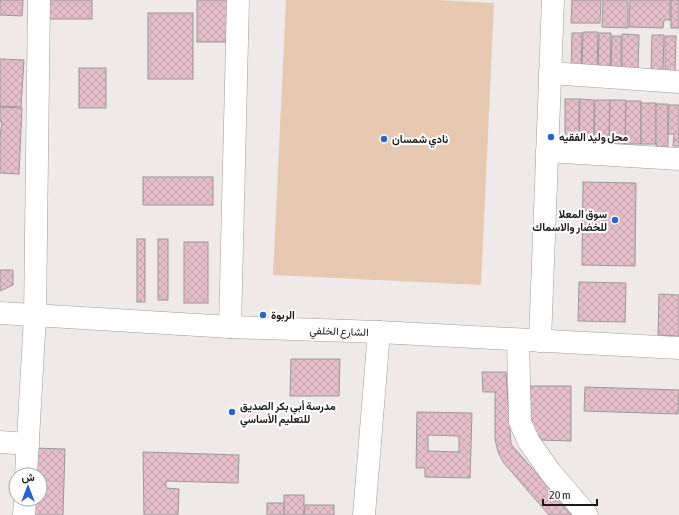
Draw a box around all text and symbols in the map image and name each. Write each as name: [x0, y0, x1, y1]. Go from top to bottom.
place label: محل وليد الفقيه: [559, 131, 628, 144]
marker: محل وليد الفقيه: [546, 132, 556, 142]
place label: نادي شمسان: [392, 133, 448, 148]
marker: نادي شمسان: [379, 134, 389, 144]
place label: سوق المعلا للخضار والاسماك: [532, 208, 607, 234]
marker: سوق المعلا للخضار والاسماك: [610, 215, 620, 225]
place label: الربوة: [271, 309, 295, 322]
marker: الربوة: [258, 310, 268, 320]
street label: الشارع الخلفي: [309, 324, 369, 342]
place label: مدرسة أبي بكر الصديق للتعليم الأساسي: [240, 400, 336, 428]
marker: مدرسة أبي بكر الصديق للتعليم الأساسي: [227, 407, 237, 417]
north arrow: [8, 467, 48, 507]
text: ش: [21, 471, 35, 484]
scale bar: [543, 481, 597, 507]
text: 20 m: [549, 488, 571, 502]

